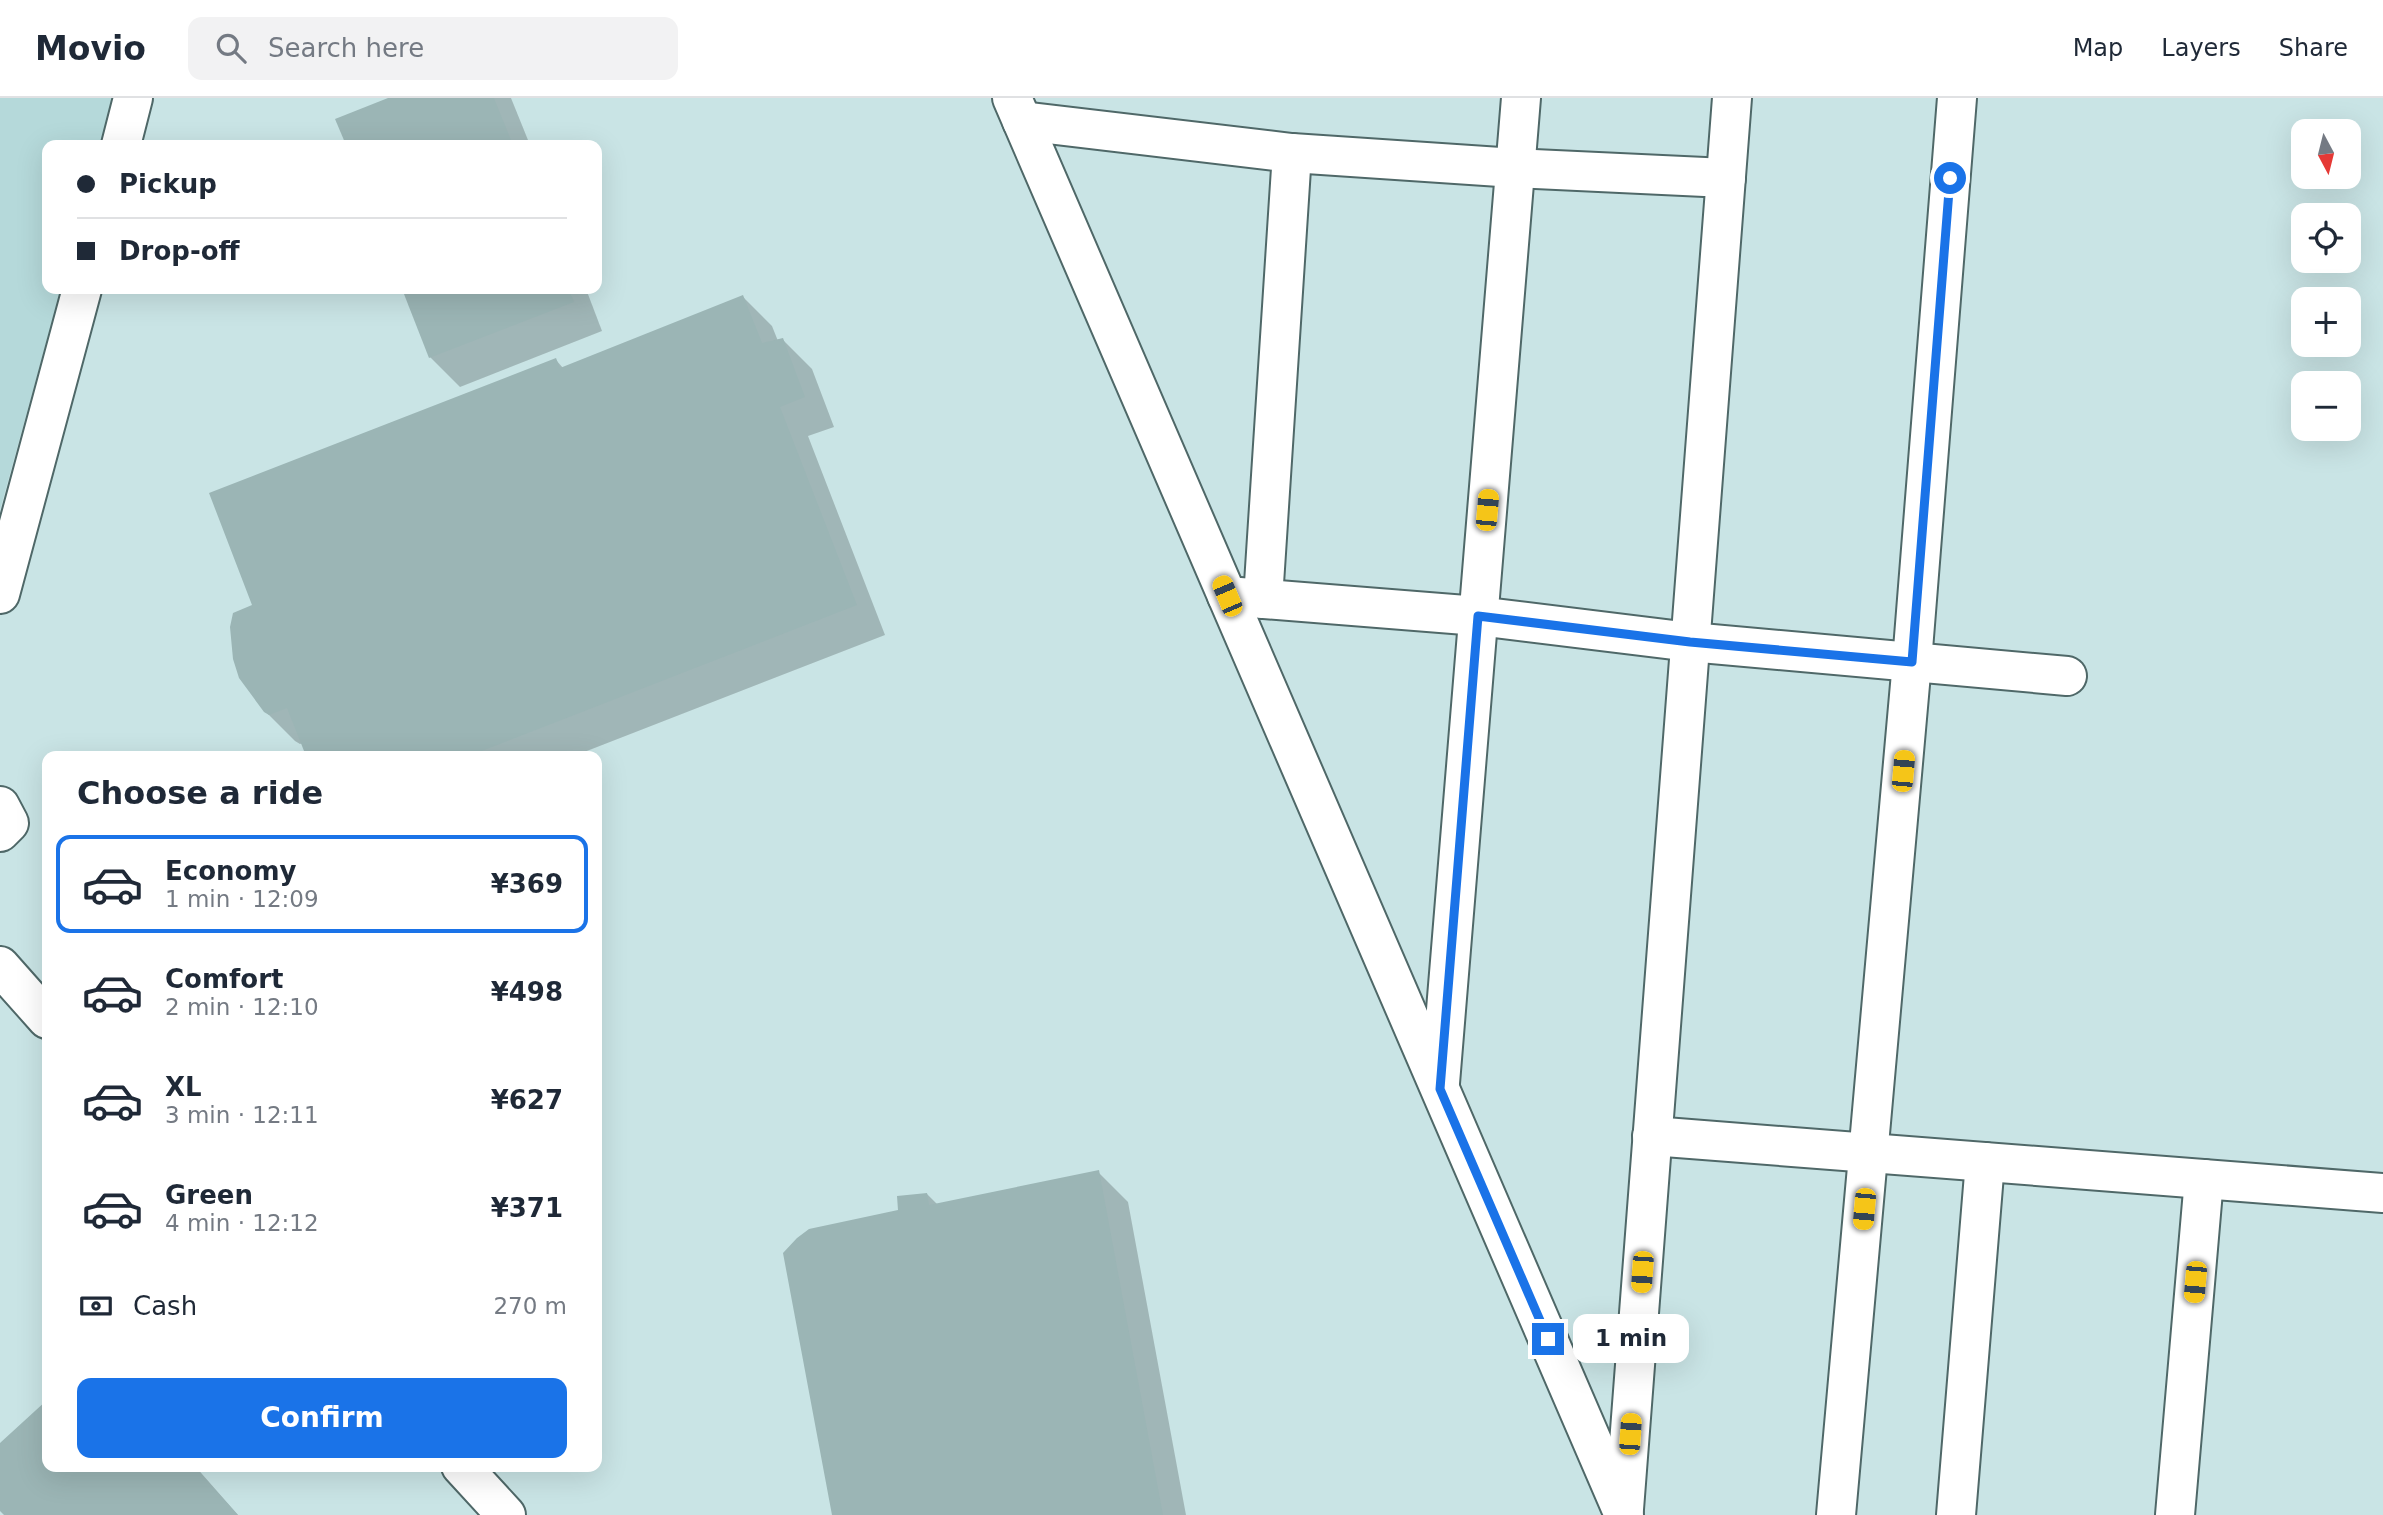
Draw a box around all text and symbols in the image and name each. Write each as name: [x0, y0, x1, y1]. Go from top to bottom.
search box: [188, 17, 678, 80]
text: Movio: [35, 29, 146, 68]
icon: search: [212, 29, 250, 67]
text: Search here: [268, 33, 424, 63]
text: Map: [2073, 34, 2123, 62]
text: Layers: [2161, 34, 2241, 62]
text: Share: [2279, 34, 2348, 62]
north arrow: [2291, 119, 2361, 189]
map controls: [2291, 119, 2361, 441]
route start: [1934, 162, 1966, 194]
text: Pickup: [119, 169, 217, 199]
button: locate: [2291, 203, 2361, 273]
text: Drop-off: [119, 236, 240, 266]
button: +: [2291, 287, 2361, 357]
button: −: [2291, 371, 2361, 441]
car: [1475, 488, 1500, 532]
car: [1210, 573, 1245, 619]
car: [1891, 749, 1916, 793]
text: Choose a ride: [77, 774, 323, 812]
icon: car: [81, 853, 144, 916]
text: Economy: [165, 856, 296, 886]
text: ¥369: [491, 869, 563, 899]
text: 1 min · 12:09: [165, 886, 319, 912]
icon: car: [81, 961, 144, 1024]
text: Comfort: [165, 964, 283, 994]
text: ¥498: [491, 977, 563, 1007]
text: 2 min · 12:10: [165, 994, 319, 1020]
icon: car: [81, 1069, 144, 1132]
text: XL: [165, 1072, 202, 1102]
text: ¥627: [491, 1085, 563, 1115]
text: 3 min · 12:11: [165, 1102, 319, 1128]
icon: car: [81, 1177, 144, 1240]
text: Green: [165, 1180, 253, 1210]
car: [1852, 1187, 1877, 1231]
text: ¥371: [491, 1193, 563, 1223]
text: 4 min · 12:12: [165, 1210, 319, 1236]
car: [1631, 1250, 1654, 1294]
car: [2183, 1260, 2208, 1304]
icon: cash: [77, 1287, 115, 1325]
text: Cash: [133, 1291, 197, 1321]
text: 270 m: [493, 1293, 567, 1319]
callout: 1 min: [1572, 1314, 1688, 1364]
route end: [1532, 1323, 1564, 1355]
text: 1 min: [1595, 1325, 1667, 1351]
button: Confirm: [77, 1378, 567, 1458]
car: [1619, 1412, 1642, 1456]

